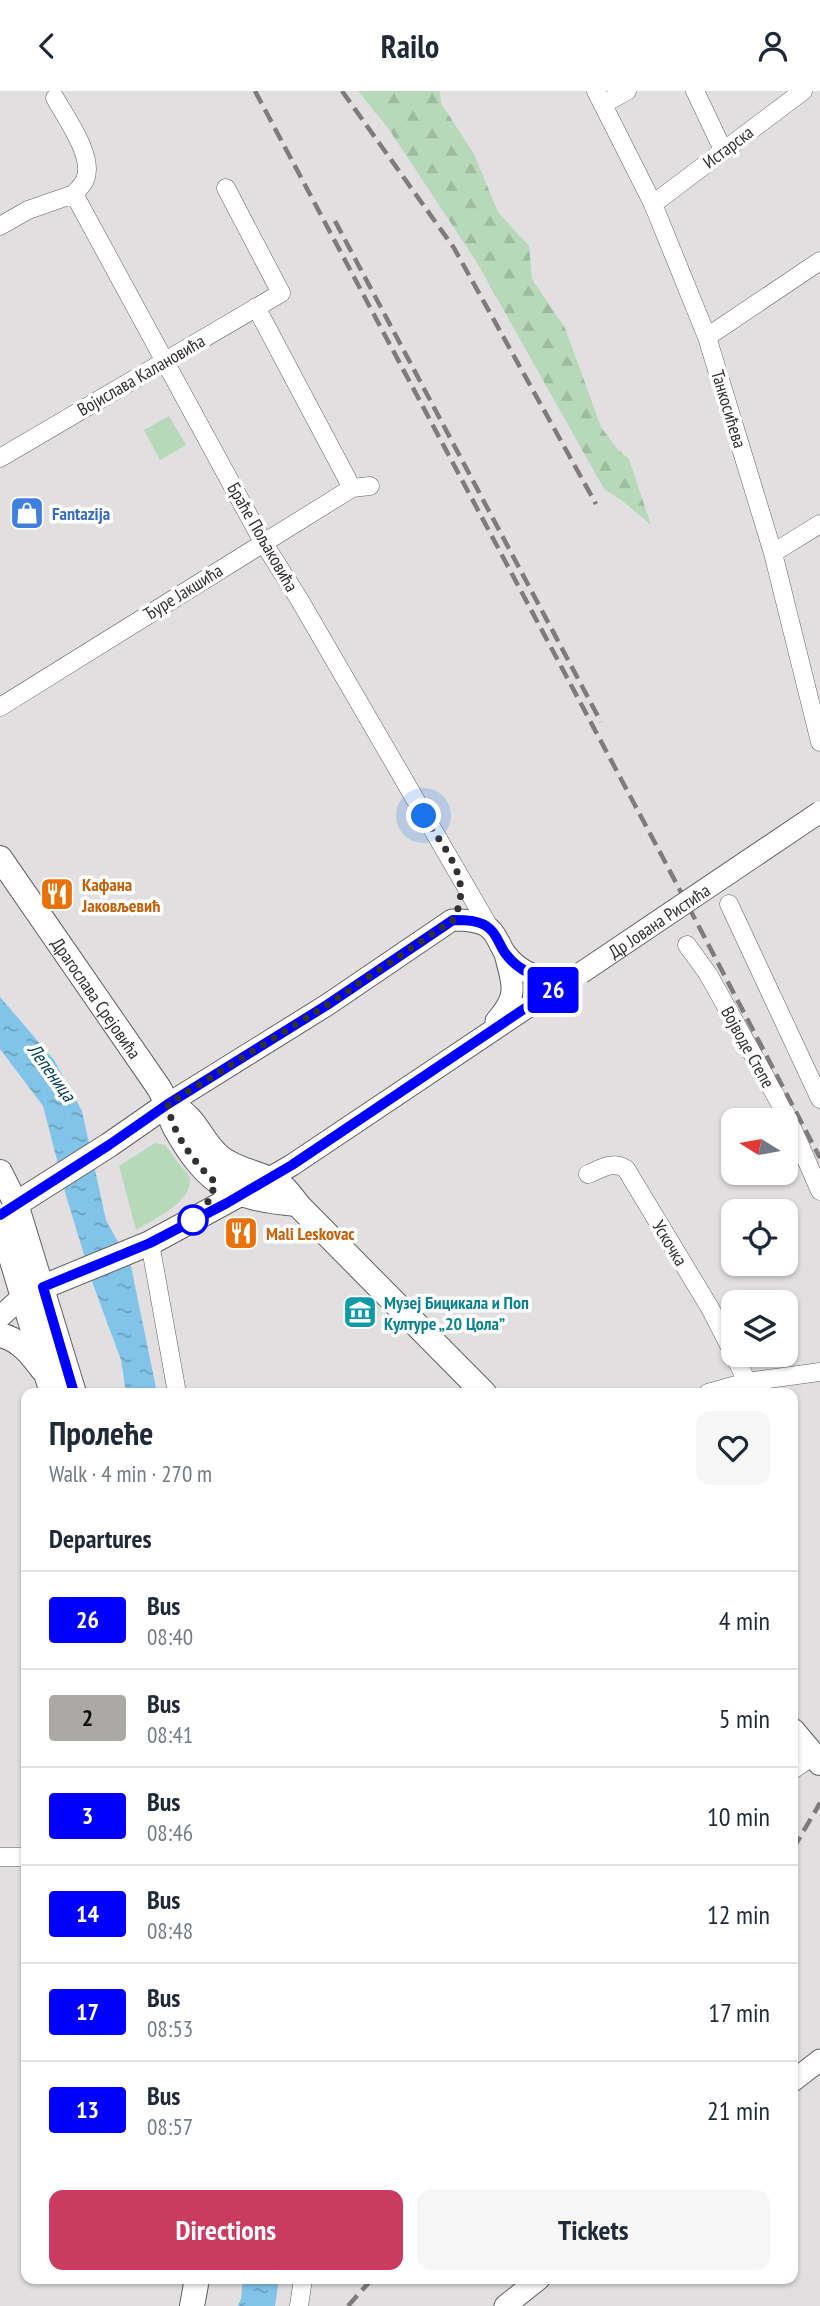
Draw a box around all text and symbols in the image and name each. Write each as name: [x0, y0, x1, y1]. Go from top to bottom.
text: Railo: [381, 25, 439, 67]
icon: back: [28, 27, 66, 65]
icon: person: [754, 27, 792, 65]
street label: Истарска: [698, 121, 758, 173]
street label: Војислава Калановића: [73, 329, 209, 421]
street label: Танкосићева: [706, 367, 752, 451]
street label: Браће Пољаковића: [222, 478, 304, 596]
shop icon: Fantazija: [8, 494, 46, 532]
place label: Fantazija: [52, 502, 110, 525]
street label: Ђуре Јакшића: [139, 559, 227, 625]
your location: [406, 798, 441, 833]
place label: Кафана Јаковљевић: [81, 873, 160, 917]
restaurant icon: Кафана Јаковљевић: [38, 875, 76, 913]
street label: Др Јована Ристића: [604, 878, 714, 963]
street label: Драгослава Срејовића: [47, 933, 147, 1063]
line badge: 26: [522, 967, 584, 1013]
text: 26: [542, 974, 564, 1005]
street label: Војводе Степе: [716, 1002, 780, 1092]
water label: Лепеница: [22, 1037, 82, 1107]
north arrow: [721, 1108, 798, 1185]
map controls: [721, 1108, 798, 1367]
button: locate: [721, 1199, 798, 1276]
unlabelled marker: [178, 1205, 208, 1235]
restaurant icon: Mali Leskovac: [222, 1214, 260, 1252]
street label: Ускочка: [647, 1216, 693, 1270]
place label: Mali Leskovac: [266, 1222, 355, 1245]
button: layers: [721, 1290, 798, 1367]
place label: Музеј Бицикала и Поп Културе „20 Цола”: [384, 1291, 529, 1335]
museum icon: Музеј Бицикала и Поп Културе „20 Цола”: [341, 1293, 379, 1331]
text: Пролеће: [49, 1411, 153, 1454]
button: heart: [696, 1411, 770, 1485]
text: Walk · 4 min · 270 m: [49, 1459, 212, 1488]
text: Departures: [49, 1522, 152, 1555]
text: Bus: [147, 1589, 180, 1622]
text: 26: [76, 1604, 99, 1635]
text: 4 min: [719, 1604, 770, 1637]
text: 08:40: [147, 1622, 193, 1651]
text: Bus: [147, 1687, 180, 1720]
text: 2: [82, 1702, 93, 1733]
text: 5 min: [719, 1702, 770, 1735]
text: 08:41: [147, 1720, 193, 1749]
text: Bus: [147, 1785, 180, 1818]
text: 3: [82, 1800, 93, 1831]
text: 10 min: [707, 1800, 770, 1833]
text: 08:46: [147, 1818, 193, 1847]
text: Bus: [147, 1883, 180, 1916]
text: 14: [76, 1898, 99, 1929]
text: 12 min: [707, 1898, 770, 1931]
text: 08:48: [147, 1916, 193, 1945]
text: Bus: [147, 1981, 180, 2014]
text: 17: [76, 1996, 99, 2027]
text: 17 min: [708, 1996, 770, 2029]
text: 08:53: [147, 2014, 193, 2043]
text: Bus: [147, 2079, 180, 2112]
text: 13: [76, 2094, 99, 2125]
text: 21 min: [707, 2094, 770, 2127]
text: 08:57: [147, 2112, 193, 2141]
button: Directions: [49, 2190, 403, 2270]
button: Tickets: [417, 2190, 770, 2270]

